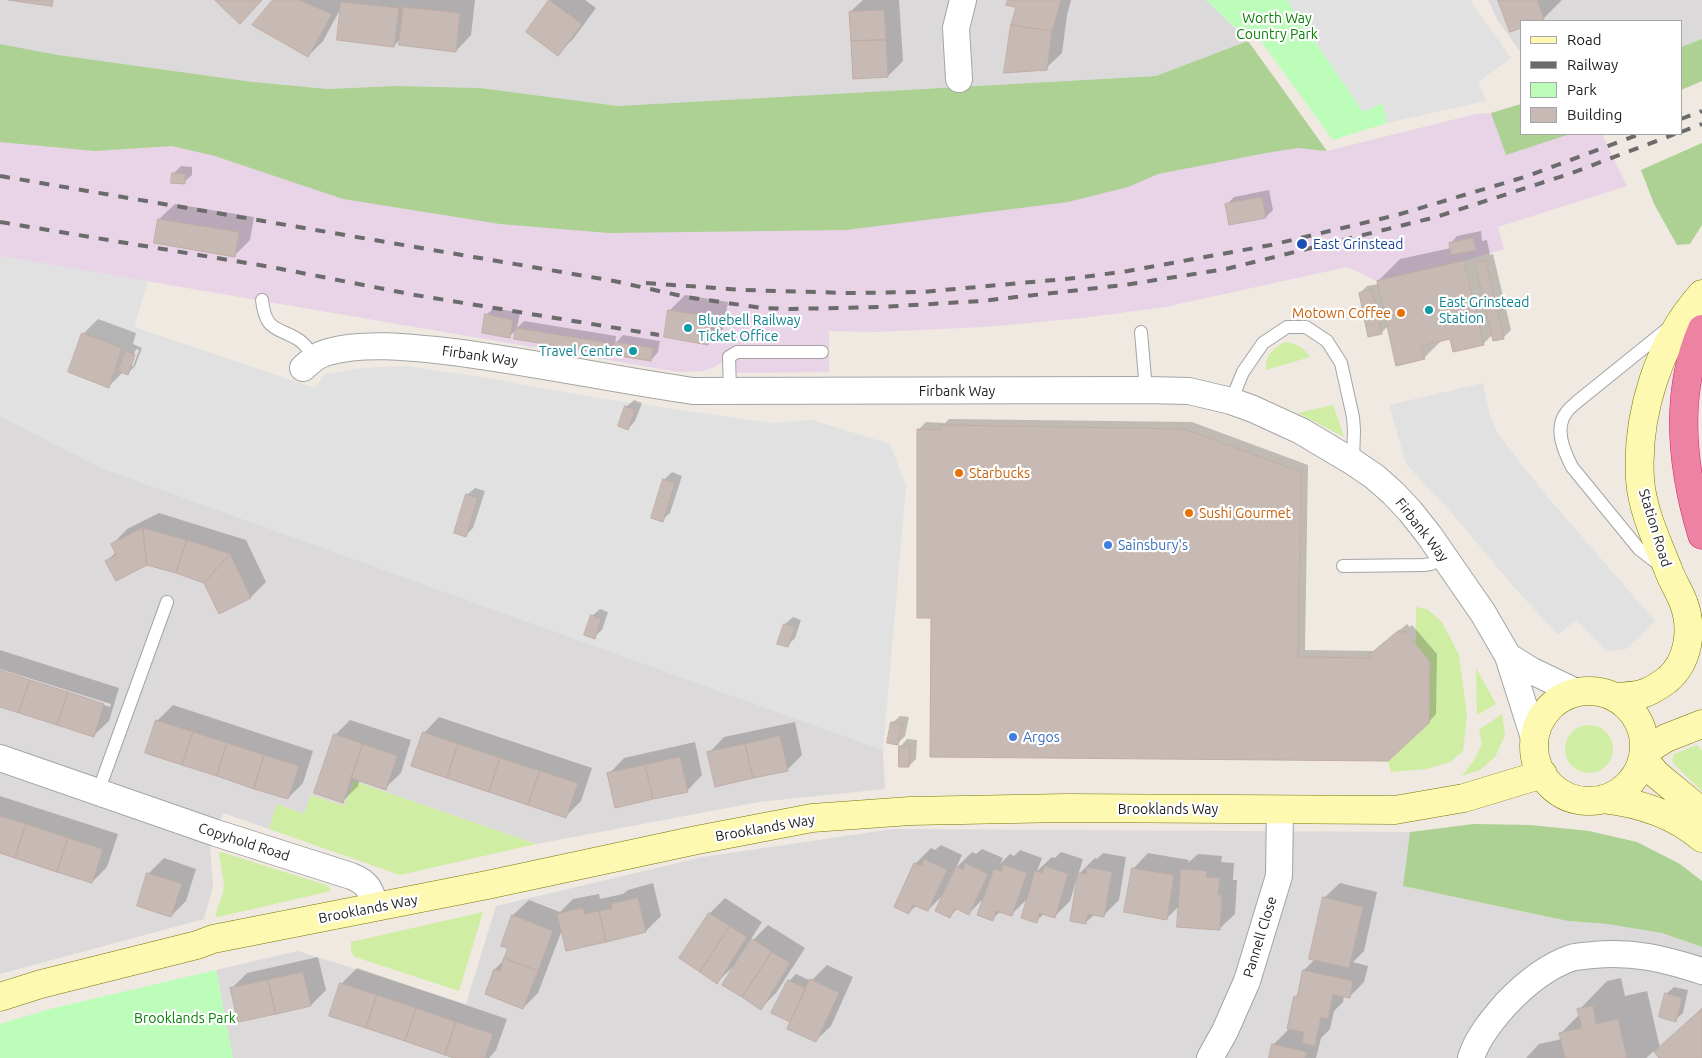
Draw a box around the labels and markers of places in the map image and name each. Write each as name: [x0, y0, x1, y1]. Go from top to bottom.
place label: East Grinstead: [1313, 236, 1403, 252]
marker: East Grinstead: [1295, 237, 1309, 251]
place label: East Grinstead Station: [1439, 294, 1529, 326]
marker: East Grinstead Station: [1423, 304, 1435, 316]
place label: Motown Coffee: [1292, 305, 1391, 321]
marker: Motown Coffee: [1395, 307, 1407, 319]
place label: Bluebell Railway Ticket Office: [698, 312, 800, 344]
marker: Bluebell Railway Ticket Office: [682, 322, 694, 334]
place label: Travel Centre: [539, 343, 623, 359]
marker: Travel Centre: [627, 345, 639, 357]
place label: Starbucks: [969, 465, 1030, 481]
marker: Starbucks: [953, 467, 965, 479]
place label: Sushi Gourmet: [1199, 505, 1291, 521]
marker: Sushi Gourmet: [1183, 507, 1195, 519]
place label: Sainsbury's: [1118, 537, 1188, 553]
marker: Sainsbury's: [1102, 539, 1114, 551]
place label: Argos: [1023, 729, 1060, 745]
marker: Argos: [1007, 731, 1019, 743]

